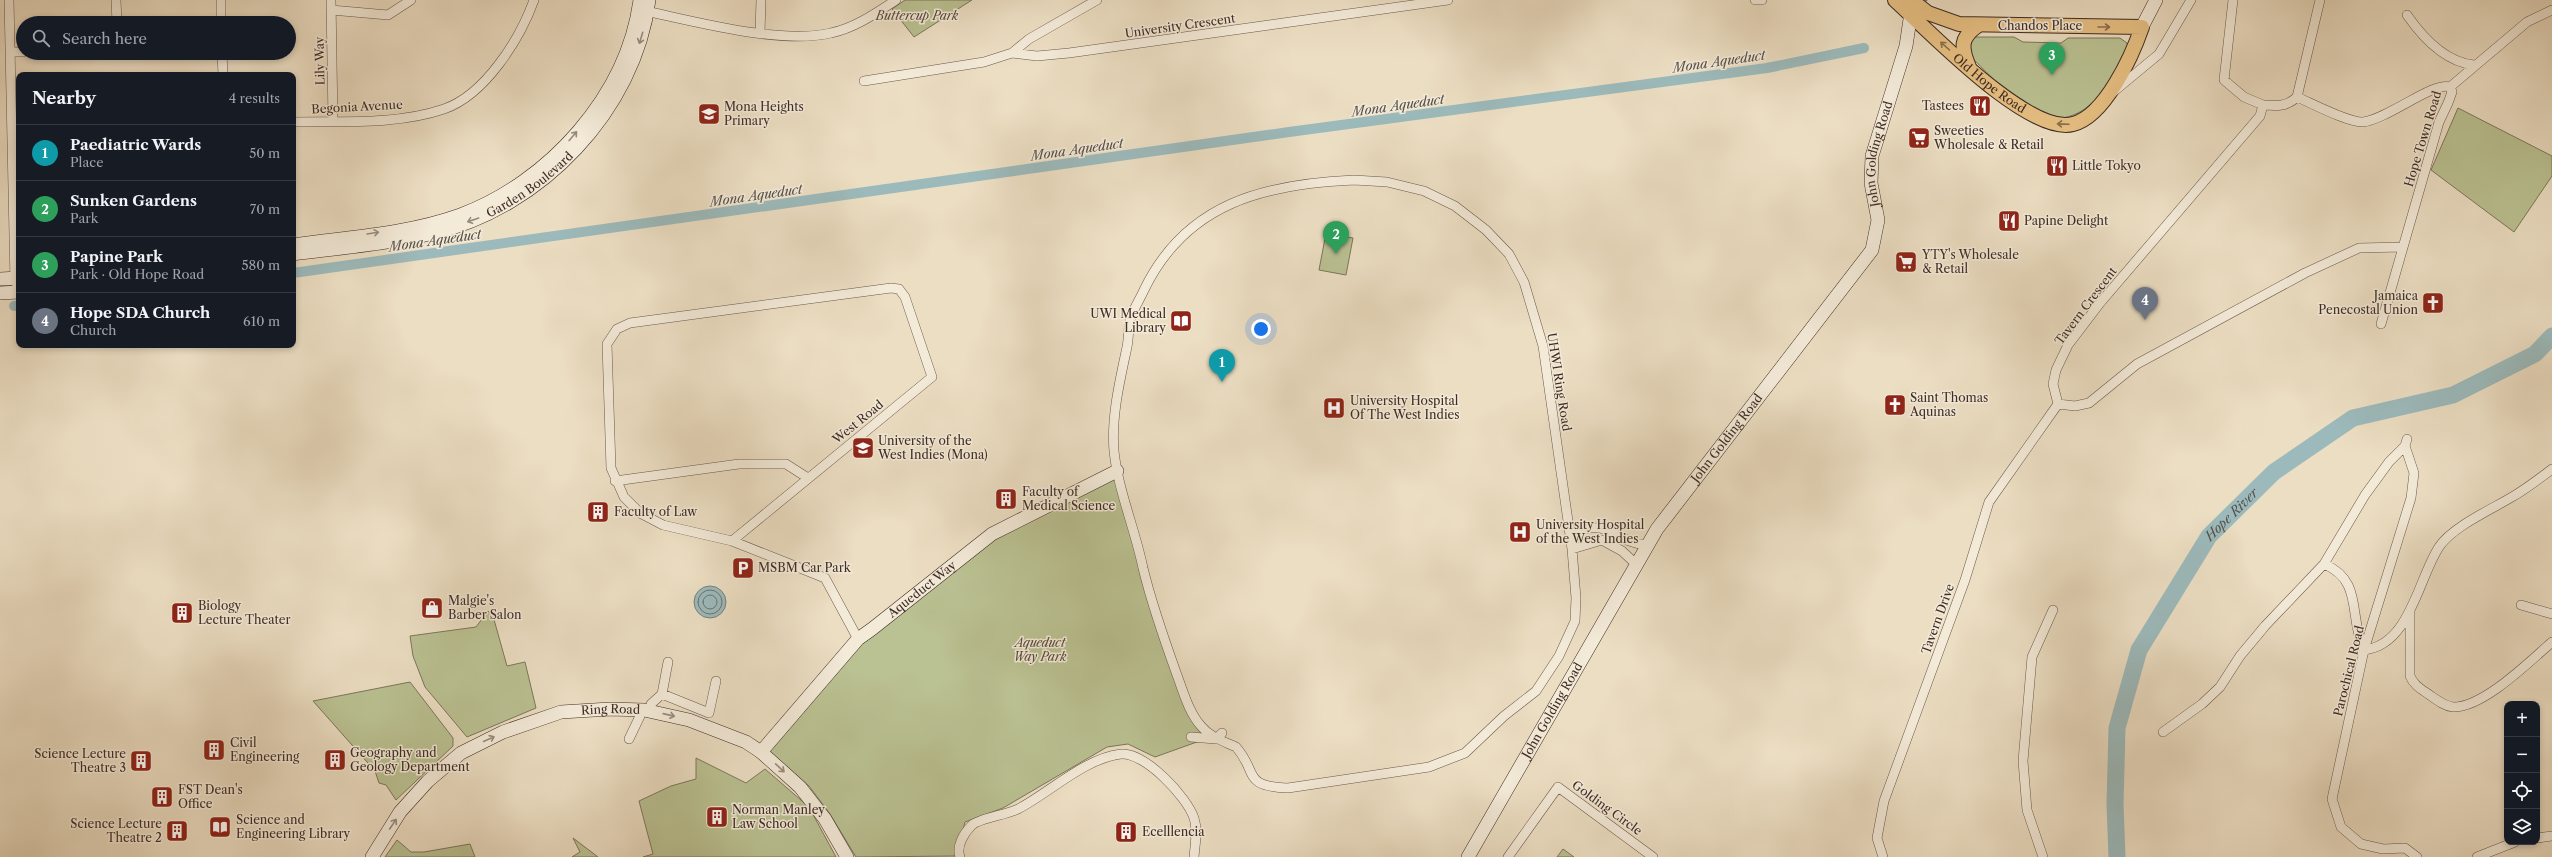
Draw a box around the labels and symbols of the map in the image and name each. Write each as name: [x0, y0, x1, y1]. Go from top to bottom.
park label: Buttercup Park: [875, 8, 959, 23]
street label: University Crescent: [1124, 10, 1237, 41]
street label: Chandos Place: [1998, 18, 2083, 33]
one-way arrow: [2097, 23, 2110, 31]
one-way arrow: [637, 31, 644, 44]
street label: Lily Way: [312, 36, 327, 86]
one-way arrow: [1940, 41, 1950, 50]
pin: 3: [2039, 42, 2065, 75]
water label: Mona Aqueduct: [1670, 46, 1768, 76]
street label: Old Hope Road: [1950, 50, 2029, 116]
street label: Hope Town Road: [2401, 88, 2444, 189]
water label: Mona Aqueduct: [1349, 90, 1447, 120]
restaurant icon: Tastees: [1967, 93, 1993, 119]
street label: Begonia Avenue: [311, 97, 403, 116]
place label: Tastees: [1922, 98, 1964, 113]
place label: Mona Heights Primary: [724, 99, 804, 128]
street label: John Golding Road: [1863, 99, 1896, 210]
school or university icon: Mona Heights Primary: [696, 101, 722, 127]
one-way arrow: [2057, 120, 2070, 128]
place label: Sweeties Wholesale & Retail: [1933, 123, 2044, 152]
supermarket icon: Sweeties Wholesale & Retail: [1906, 125, 1932, 151]
one-way arrow: [569, 131, 578, 142]
water label: Mona Aqueduct: [1028, 134, 1126, 164]
street label: Garden Boulevard: [484, 148, 576, 220]
restaurant icon: Little Tokyo: [2044, 153, 2070, 179]
place label: Little Tokyo: [2072, 158, 2141, 173]
water label: Mona Aqueduct: [707, 180, 805, 210]
restaurant icon: Papine Delight: [1996, 208, 2022, 234]
place label: Papine Delight: [2024, 213, 2109, 228]
one-way arrow: [467, 217, 479, 225]
pin: 2: [1323, 221, 1349, 254]
water label: Mona Aqueduct: [386, 225, 484, 255]
one-way arrow: [366, 229, 379, 237]
place label: YTY's Wholesale & Retail: [1921, 247, 2019, 276]
supermarket icon: YTY's Wholesale & Retail: [1893, 249, 1919, 275]
street label: Tavern Crescent: [2052, 263, 2120, 347]
pin: 4: [2132, 287, 2158, 320]
place label: Jamaica Penecostal Union: [2318, 288, 2419, 317]
church icon: Jamaica Penecostal Union: [2420, 290, 2446, 316]
place label: UWI Medical Library: [1090, 306, 1166, 335]
library icon: UWI Medical Library: [1168, 308, 1194, 334]
your location: [1251, 319, 1271, 339]
street label: UHWI Ring Road: [1544, 332, 1575, 433]
pin: 1: [1209, 349, 1235, 382]
street label: John Golding Road: [1686, 390, 1766, 487]
place label: Saint Thomas Aquinas: [1909, 390, 1988, 419]
church icon: Saint Thomas Aquinas: [1882, 392, 1908, 418]
place label: University Hospital Of The West Indies: [1350, 393, 1459, 422]
hospital icon: University Hospital Of The West Indies: [1321, 395, 1347, 421]
street label: West Road: [828, 396, 887, 447]
place label: University of the West Indies (Mona): [877, 433, 988, 462]
school or university icon: University of the West Indies (Mona): [850, 435, 876, 461]
place label: Faculty of Medical Science: [1022, 484, 1116, 513]
water label: Hope River: [2201, 484, 2262, 545]
building icon: Faculty of Medical Science: [993, 486, 1019, 512]
building icon: Faculty of Law: [585, 499, 611, 525]
place label: Faculty of Law: [614, 504, 698, 519]
place label: University Hospital of the West Indies: [1536, 517, 1645, 546]
hospital icon: University Hospital of the West Indies: [1507, 519, 1533, 545]
parking icon: MSBM Car Park: [730, 555, 756, 581]
street label: Aqueduct Way: [884, 557, 959, 621]
place label: MSBM Car Park: [758, 560, 852, 575]
street label: Tavern Drive: [1918, 581, 1957, 656]
place label: Malgie's Barber Salon: [448, 593, 522, 622]
shop icon: Malgie's Barber Salon: [419, 595, 445, 621]
place label: Biology Lecture Theater: [198, 598, 291, 627]
building icon: Biology Lecture Theater: [169, 600, 195, 626]
street label: Parochical Road: [2330, 623, 2367, 718]
park label: Aqueduct Way Park: [1013, 635, 1067, 664]
street label: John Golding Road: [1517, 659, 1586, 763]
street label: Ring Road: [581, 701, 641, 718]
one-way arrow: [662, 712, 675, 719]
one-way arrow: [482, 734, 494, 742]
place label: Civil Engineering: [230, 735, 300, 764]
building icon: Civil Engineering: [201, 737, 227, 763]
place label: Geography and Geology Department: [350, 745, 470, 774]
place label: Science Lecture Theatre 3: [34, 746, 126, 775]
building icon: Geography and Geology Department: [322, 747, 348, 773]
building icon: Science Lecture Theatre 3: [128, 748, 154, 774]
one-way arrow: [775, 764, 786, 773]
street label: Golding Circle: [1569, 777, 1645, 838]
place label: FST Dean's Office: [178, 782, 243, 811]
building icon: FST Dean's Office: [149, 784, 175, 810]
place label: Norman Manley Law School: [732, 802, 825, 831]
building icon: Norman Manley Law School: [704, 804, 730, 830]
place label: Science and Engineering Library: [236, 812, 351, 841]
library icon: Science and Engineering Library: [207, 814, 233, 840]
place label: Science Lecture Theatre 2: [70, 816, 162, 845]
building icon: Science Lecture Theatre 2: [164, 818, 190, 844]
one-way arrow: [388, 818, 397, 829]
building icon: Ecelllencia: [1113, 819, 1139, 845]
place label: Ecelllencia: [1142, 824, 1205, 839]

